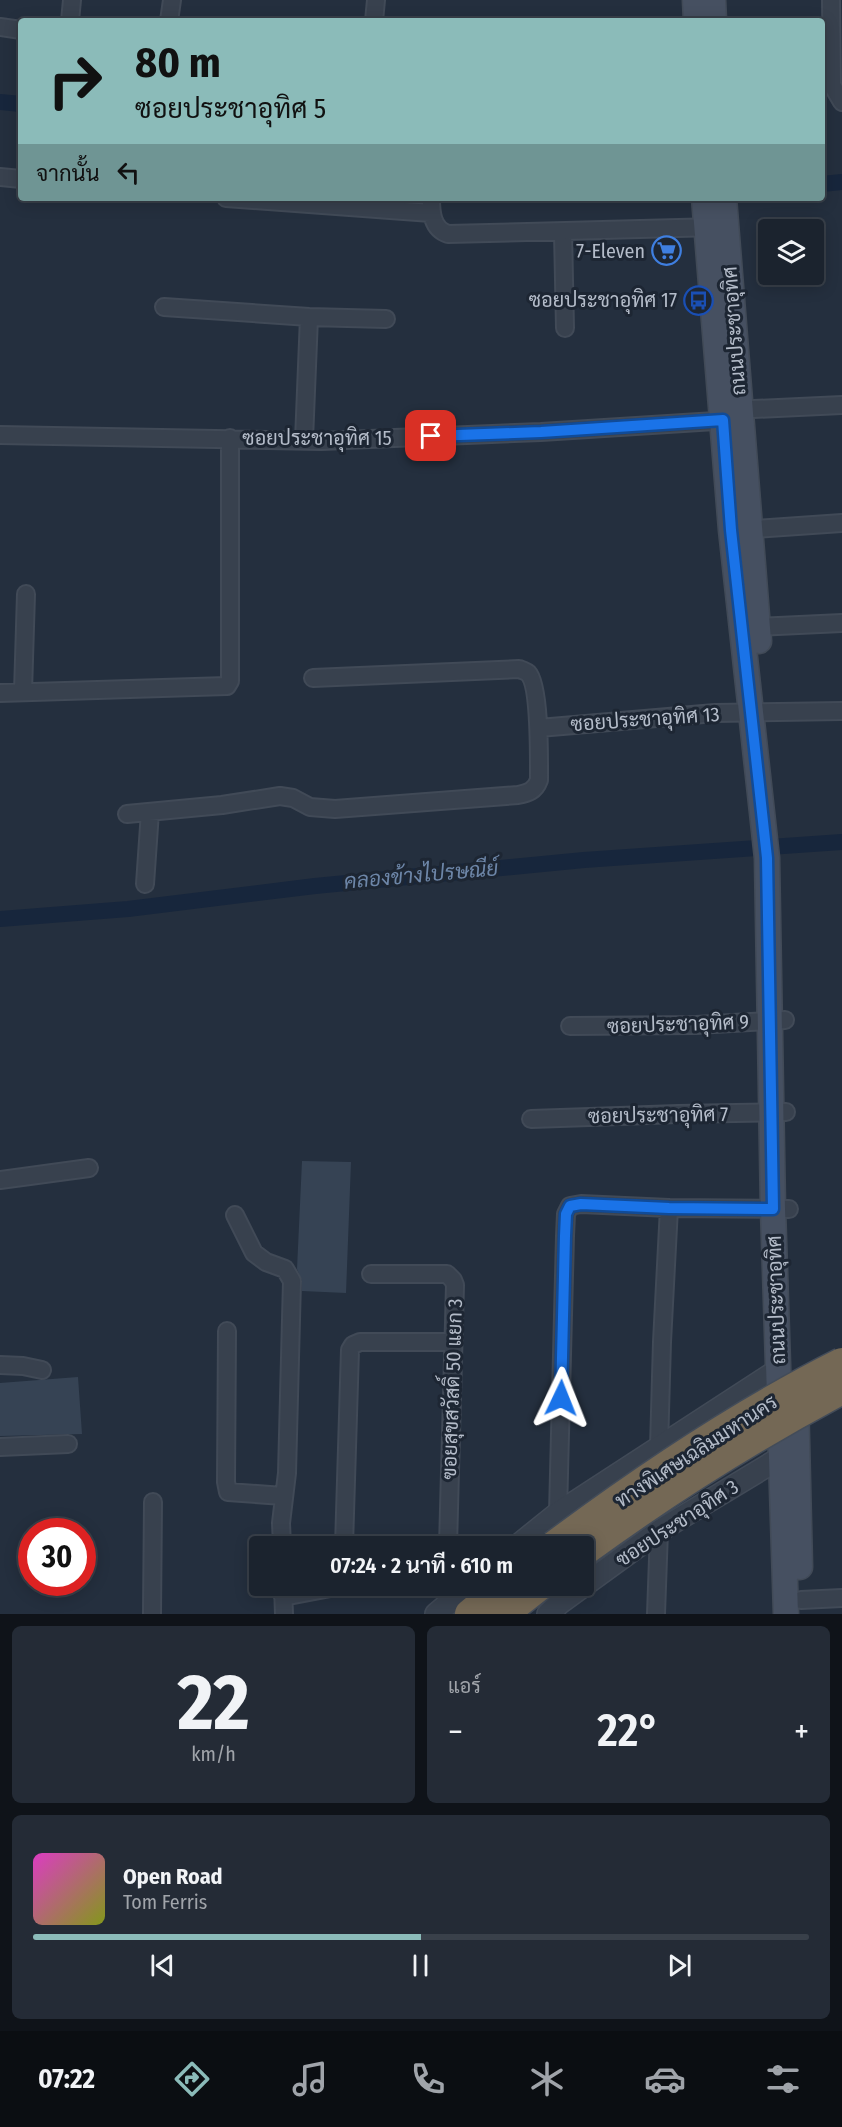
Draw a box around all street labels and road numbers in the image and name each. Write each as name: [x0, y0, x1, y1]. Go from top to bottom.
street label: ถนนประชาอุทิศ: [718, 266, 752, 396]
street label: ซอยประชาอุทิศ 15: [242, 426, 392, 452]
street label: ซอยประชาอุทิศ 13: [570, 702, 720, 738]
street label: ซอยประชาอุทิศ 9: [607, 1010, 750, 1040]
street label: ซอยประชาอุทิศ 7: [588, 1102, 728, 1130]
street label: ถนนประชาอุทิศ: [762, 1235, 792, 1365]
street label: ฃอยสุขสวัสดิ์ 50 แยก 3: [431, 1298, 469, 1480]
street label: ทางพิเศษเฉลิมมหานคร: [610, 1390, 782, 1512]
street label: ซอยประชาอุทิศ 3: [611, 1474, 744, 1573]

